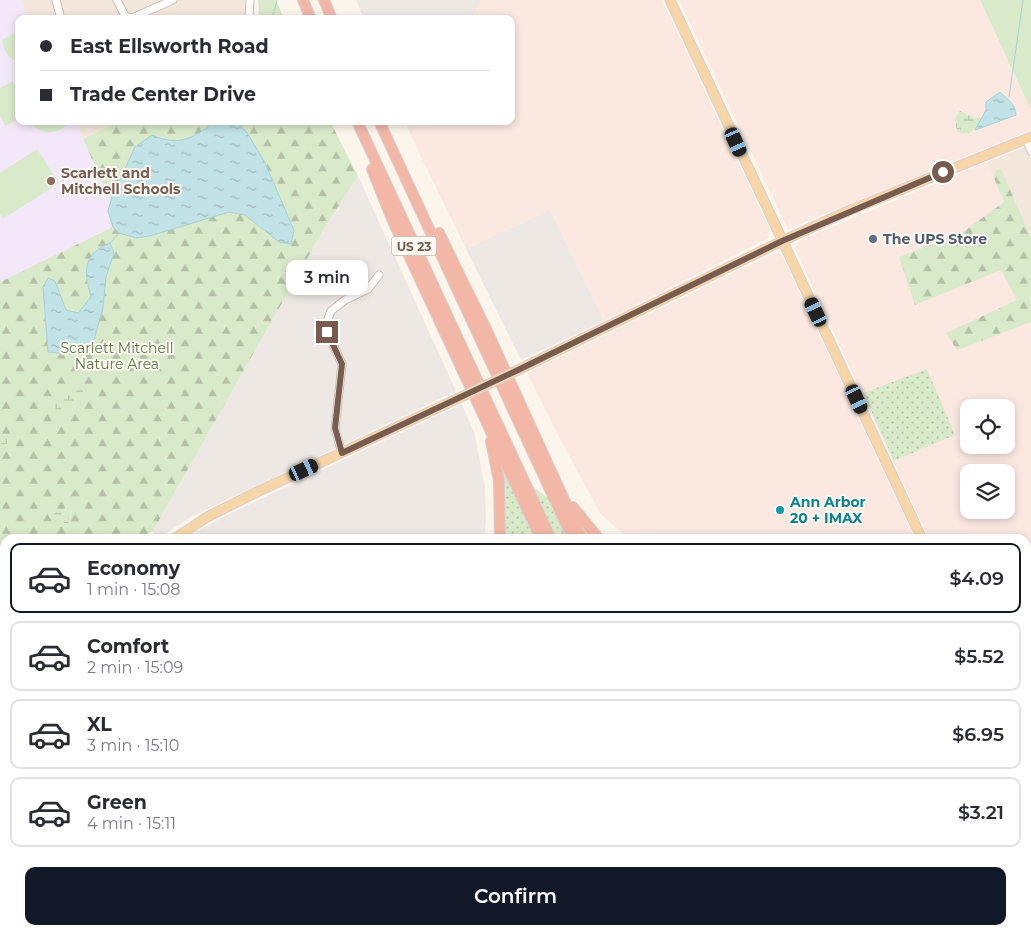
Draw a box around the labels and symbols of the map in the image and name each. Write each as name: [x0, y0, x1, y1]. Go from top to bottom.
car: [723, 125, 748, 159]
route start: [932, 161, 954, 183]
place label: Scarlett and Mitchell Schools: [61, 164, 181, 198]
marker: Scarlett and Mitchell Schools: [45, 175, 57, 187]
place label: The UPS Store: [883, 230, 987, 248]
marker: The UPS Store: [867, 233, 879, 245]
road number: US 23: [392, 237, 436, 256]
callout: 3 min: [286, 260, 368, 294]
car: [802, 295, 829, 329]
route end: [316, 321, 338, 343]
park label: Scarlett Mitchell Nature Area: [61, 339, 173, 373]
car: [843, 382, 870, 416]
car: [287, 457, 320, 483]
place label: Ann Arbor 20 + IMAX: [789, 493, 866, 527]
marker: Ann Arbor 20 + IMAX: [774, 504, 786, 516]

